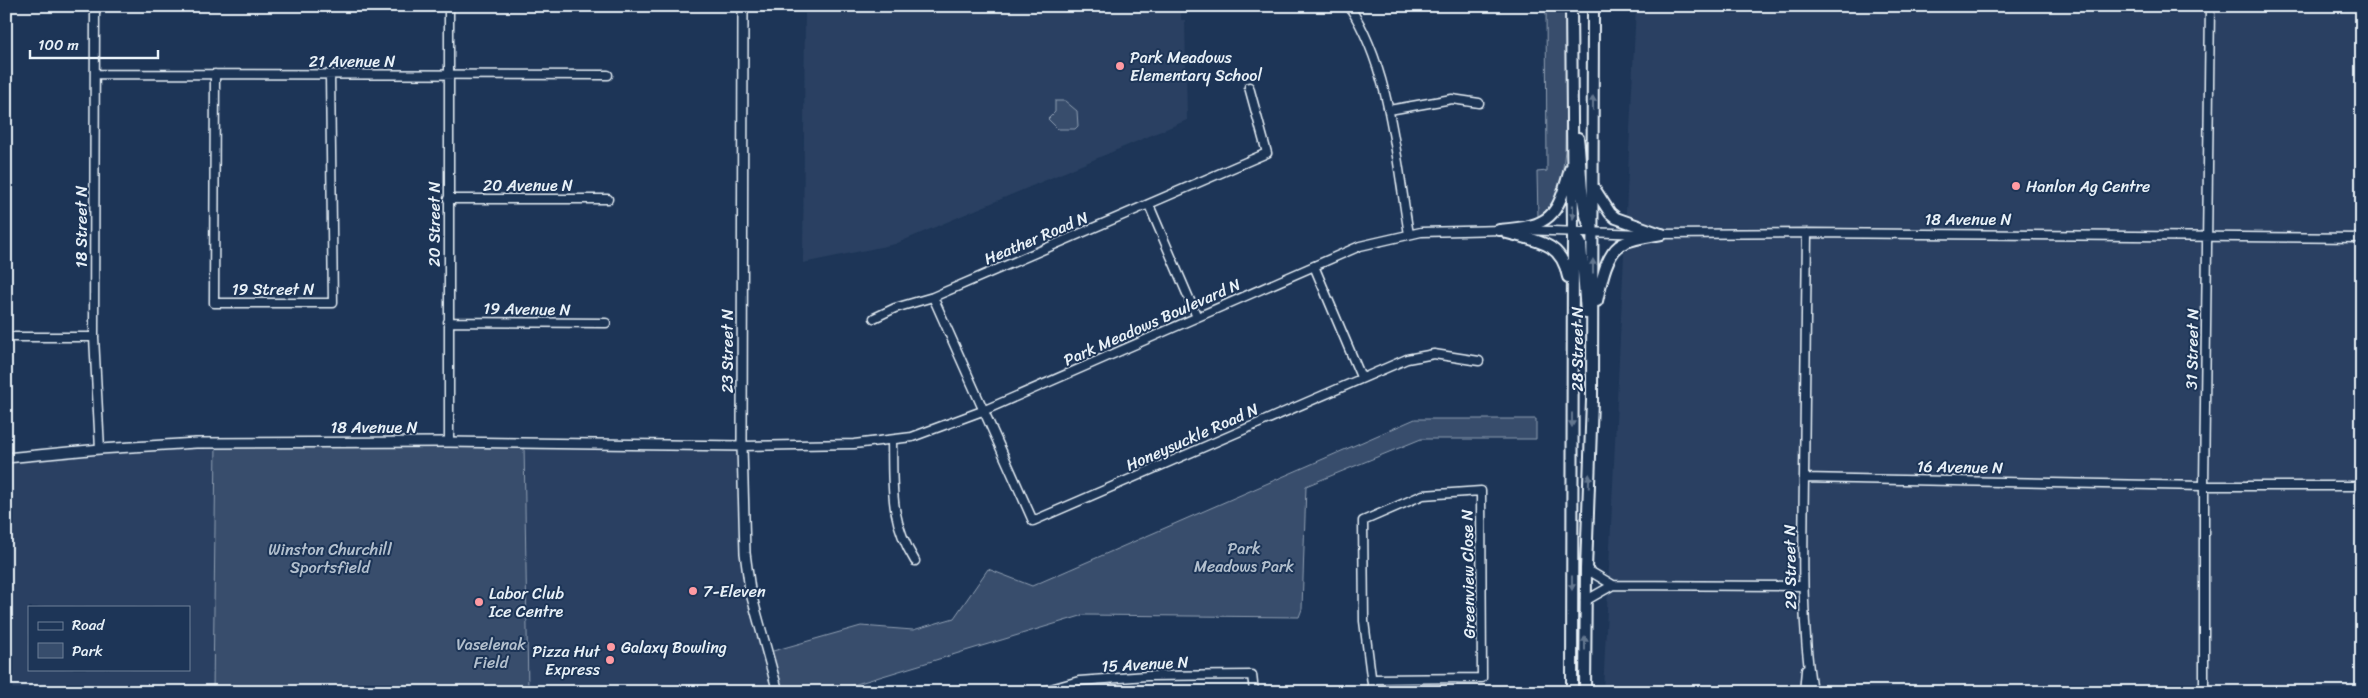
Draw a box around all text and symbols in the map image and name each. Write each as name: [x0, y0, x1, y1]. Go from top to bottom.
scale bar: [30, 28, 158, 60]
text: 100 m: [38, 32, 79, 58]
place label: Park Meadows Elementary School: [1130, 43, 1262, 90]
street label: 21 Avenue N: [309, 47, 395, 76]
marker: Park Meadows Elementary School: [1114, 60, 1126, 72]
one-way arrow: [1589, 95, 1597, 111]
street label: 20 Avenue N: [483, 171, 573, 200]
place label: Hanlon Ag Centre: [2026, 172, 2150, 201]
marker: Hanlon Ag Centre: [2010, 180, 2022, 192]
street label: 20 Street N: [420, 181, 449, 267]
street label: 18 Street N: [67, 186, 96, 268]
street label: Heather Road N: [979, 203, 1093, 273]
one-way arrow: [1569, 205, 1577, 221]
street label: 18 Avenue N: [1925, 205, 2012, 234]
one-way arrow: [1588, 257, 1596, 273]
street label: Park Meadows Boulevard N: [1059, 270, 1245, 374]
street label: 19 Street N: [232, 275, 314, 304]
street label: 19 Avenue N: [483, 294, 571, 324]
street label: 28 Street N: [1563, 307, 1592, 391]
street label: 31 Street N: [2177, 308, 2207, 390]
street label: 23 Street N: [713, 309, 742, 393]
street label: Honeysuckle Road N: [1121, 394, 1264, 479]
one-way arrow: [1568, 412, 1576, 428]
street label: 18 Avenue N: [331, 413, 418, 442]
street label: 16 Avenue N: [1917, 452, 2003, 482]
one-way arrow: [1585, 472, 1593, 488]
street label: Greenview Close N: [1452, 508, 1484, 639]
street label: 29 Street N: [1775, 524, 1805, 610]
park label: Park Meadows Park: [1194, 534, 1295, 581]
park label: Winston Churchill Sportsfield: [268, 535, 392, 582]
one-way arrow: [1568, 575, 1576, 591]
place label: 7-Eleven: [703, 577, 766, 606]
place label: Labor Club Ice Centre: [488, 579, 564, 626]
marker: 7-Eleven: [687, 585, 699, 597]
marker: Labor Club Ice Centre: [473, 596, 485, 608]
legend: [28, 606, 190, 670]
text: Road: [72, 612, 105, 638]
park label: Vaselenak Field: [456, 630, 526, 677]
place label: Galaxy Bowling: [621, 633, 727, 662]
one-way arrow: [1581, 635, 1589, 651]
place label: Pizza Hut Express: [532, 637, 601, 684]
text: Park: [72, 638, 103, 664]
marker: Galaxy Bowling: [605, 641, 617, 653]
street label: 15 Avenue N: [1101, 647, 1189, 681]
marker: Pizza Hut Express: [604, 654, 616, 666]

